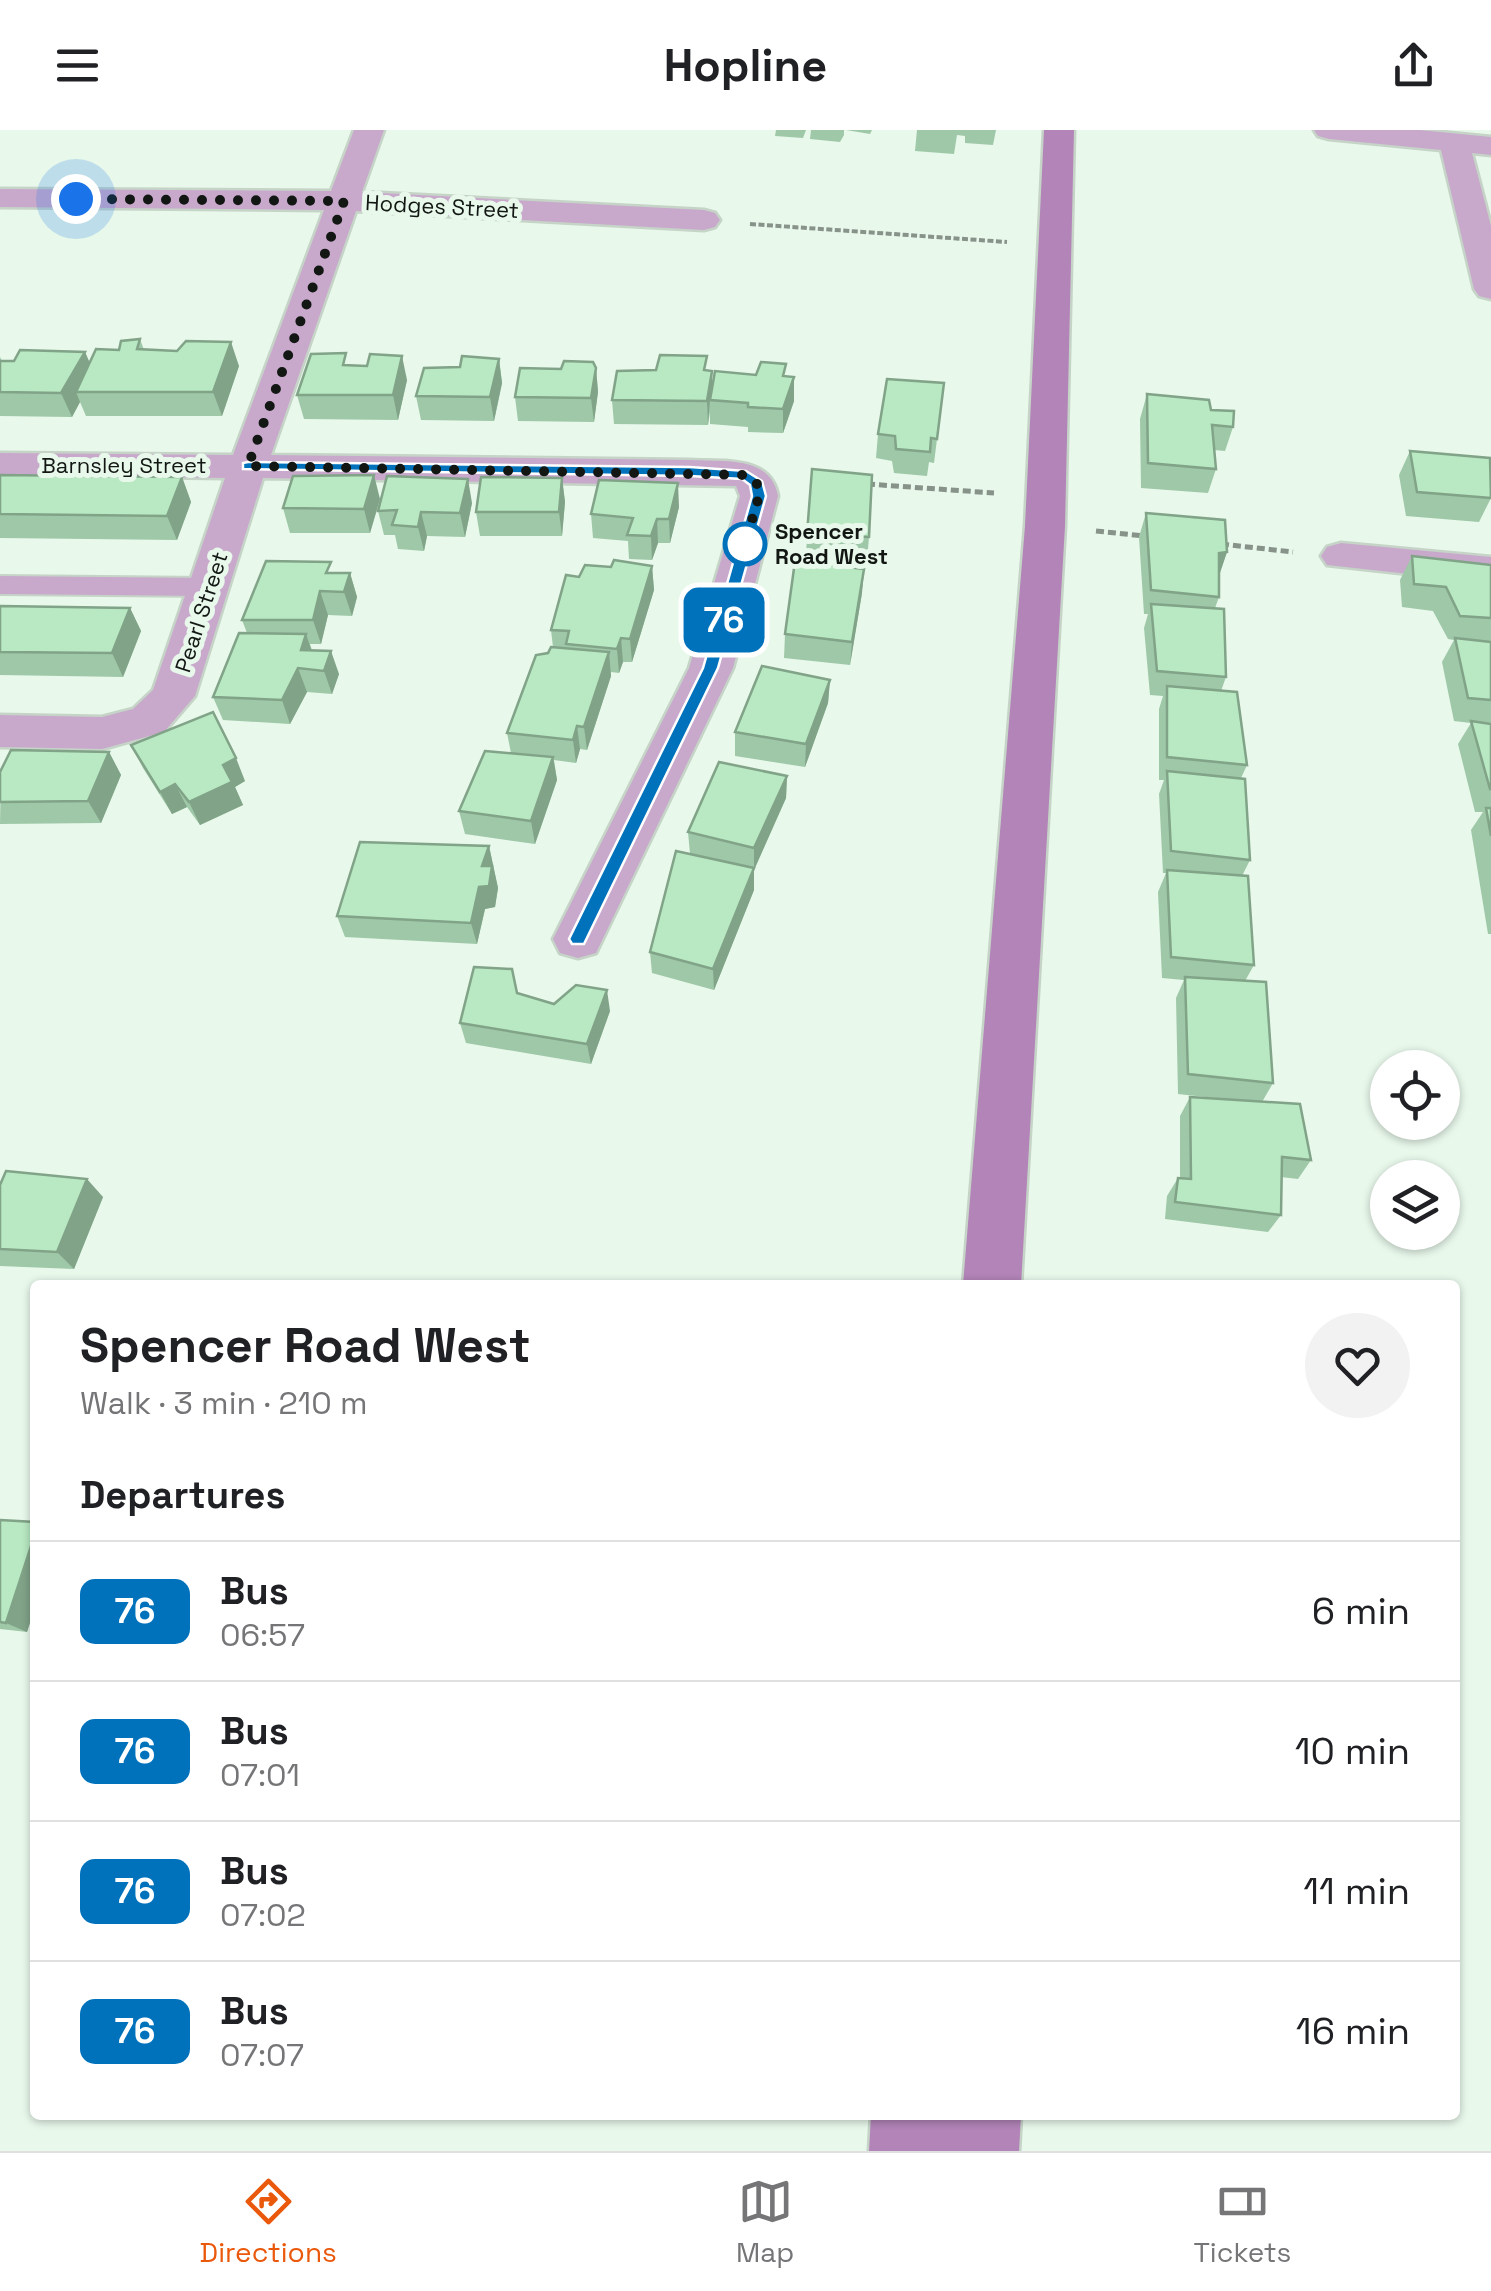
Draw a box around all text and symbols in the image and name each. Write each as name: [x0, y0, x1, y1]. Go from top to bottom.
text: Hopline: [664, 37, 827, 94]
icon: menu: [50, 38, 105, 93]
icon: share: [1386, 38, 1441, 93]
your location: [51, 174, 101, 224]
street label: Hodges Street: [364, 188, 520, 224]
street label: Barnsley Street: [41, 451, 207, 479]
place label: Spencer Road West: [775, 517, 888, 570]
marker: Spencer Road West: [724, 523, 766, 565]
street label: Pearl Street: [168, 548, 234, 676]
line badge: 76: [679, 588, 769, 652]
text: 76: [704, 598, 744, 642]
map controls: [1370, 1050, 1460, 1250]
button: locate: [1370, 1050, 1460, 1140]
button: layers: [1370, 1160, 1460, 1250]
button: heart: [1305, 1313, 1410, 1418]
text: Spencer Road West: [80, 1315, 531, 1376]
text: Walk · 3 min · 210 m: [80, 1383, 367, 1423]
text: Departures: [80, 1471, 285, 1519]
text: Bus: [220, 1567, 289, 1615]
text: 6 min: [1312, 1587, 1410, 1635]
text: 76: [115, 1589, 155, 1633]
text: 06:57: [220, 1615, 305, 1655]
text: Bus: [220, 1707, 289, 1755]
text: 10 min: [1295, 1727, 1410, 1775]
text: 76: [115, 1729, 155, 1773]
text: 07:01: [220, 1755, 300, 1795]
text: Bus: [220, 1847, 289, 1895]
text: 11 min: [1303, 1867, 1410, 1915]
text: 76: [115, 1869, 155, 1913]
text: 07:02: [220, 1895, 306, 1935]
text: Bus: [220, 1987, 289, 2035]
text: 16 min: [1296, 2007, 1410, 2055]
text: 76: [115, 2009, 155, 2053]
text: 07:07: [220, 2035, 304, 2075]
tab: Directions: [200, 2174, 337, 2270]
tab: Map: [736, 2174, 794, 2270]
tab: Tickets: [1194, 2174, 1291, 2270]

